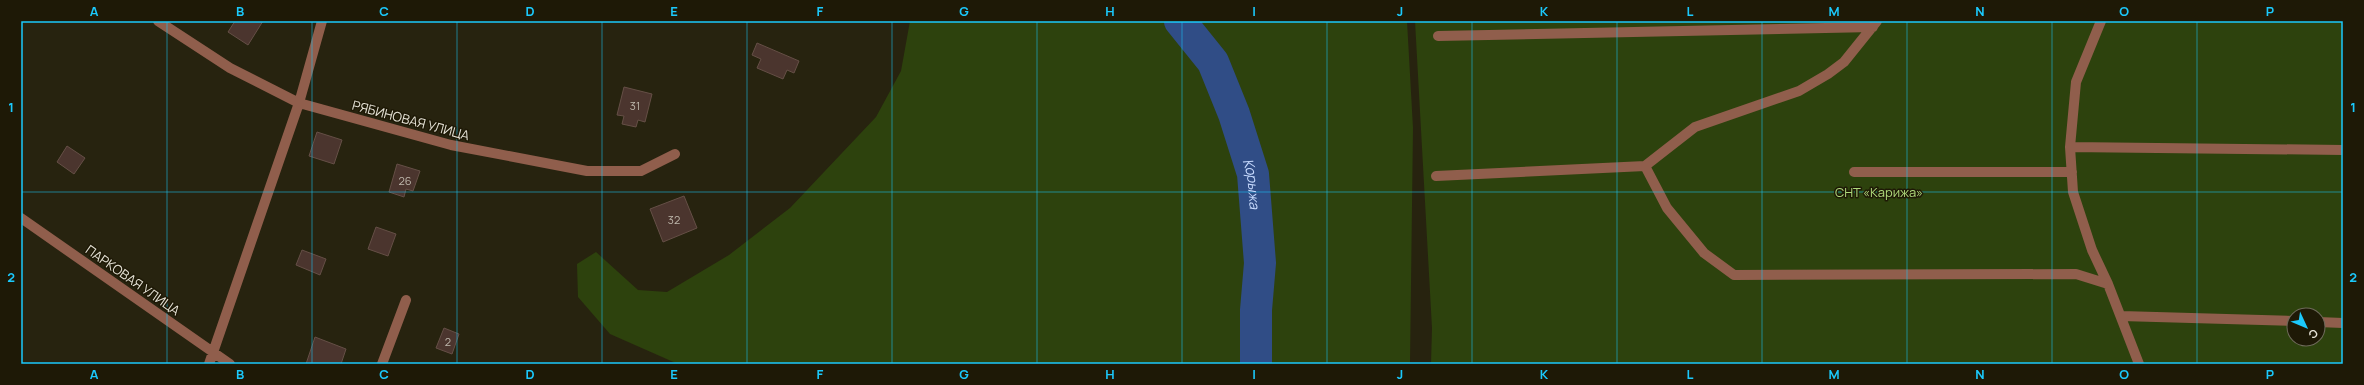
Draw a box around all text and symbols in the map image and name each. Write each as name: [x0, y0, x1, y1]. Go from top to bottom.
text: A: [90, 2, 99, 20]
text: B: [236, 2, 244, 20]
text: C: [379, 2, 389, 20]
text: D: [525, 2, 535, 20]
text: E: [670, 2, 678, 20]
text: F: [817, 2, 824, 20]
text: G: [959, 2, 969, 20]
text: H: [1105, 2, 1115, 20]
text: I: [1252, 2, 1256, 20]
text: J: [1397, 2, 1403, 20]
text: K: [1540, 2, 1549, 20]
text: L: [1687, 2, 1694, 20]
text: M: [1828, 2, 1840, 20]
text: N: [1975, 2, 1985, 20]
text: O: [2119, 2, 2129, 20]
text: P: [2266, 2, 2274, 20]
street label: РЯБИНОВАЯ УЛИЦА: [350, 96, 472, 144]
text: 1: [8, 98, 14, 116]
house number: 31: [630, 98, 640, 113]
text: 1: [2350, 98, 2356, 116]
water label: Корыжа: [1239, 156, 1265, 211]
house number: 26: [398, 173, 412, 188]
park label: СНТ «Карижа»: [1835, 183, 1923, 201]
house number: 32: [668, 212, 680, 227]
street label: ПАРКОВАЯ УЛИЦА: [82, 241, 184, 319]
text: 2: [7, 268, 15, 286]
text: 2: [2349, 268, 2357, 286]
north arrow: [2286, 307, 2326, 347]
text: С: [2305, 326, 2322, 342]
house number: 2: [445, 334, 451, 349]
text: A: [90, 365, 99, 383]
text: B: [236, 365, 244, 383]
text: C: [379, 365, 389, 383]
text: D: [525, 365, 535, 383]
text: E: [670, 365, 678, 383]
text: F: [817, 365, 824, 383]
text: G: [959, 365, 969, 383]
text: H: [1105, 365, 1115, 383]
text: I: [1252, 365, 1256, 383]
text: J: [1397, 365, 1403, 383]
text: K: [1540, 365, 1549, 383]
text: L: [1687, 365, 1694, 383]
text: M: [1828, 365, 1840, 383]
text: N: [1975, 365, 1985, 383]
text: O: [2119, 365, 2129, 383]
text: P: [2266, 365, 2274, 383]

